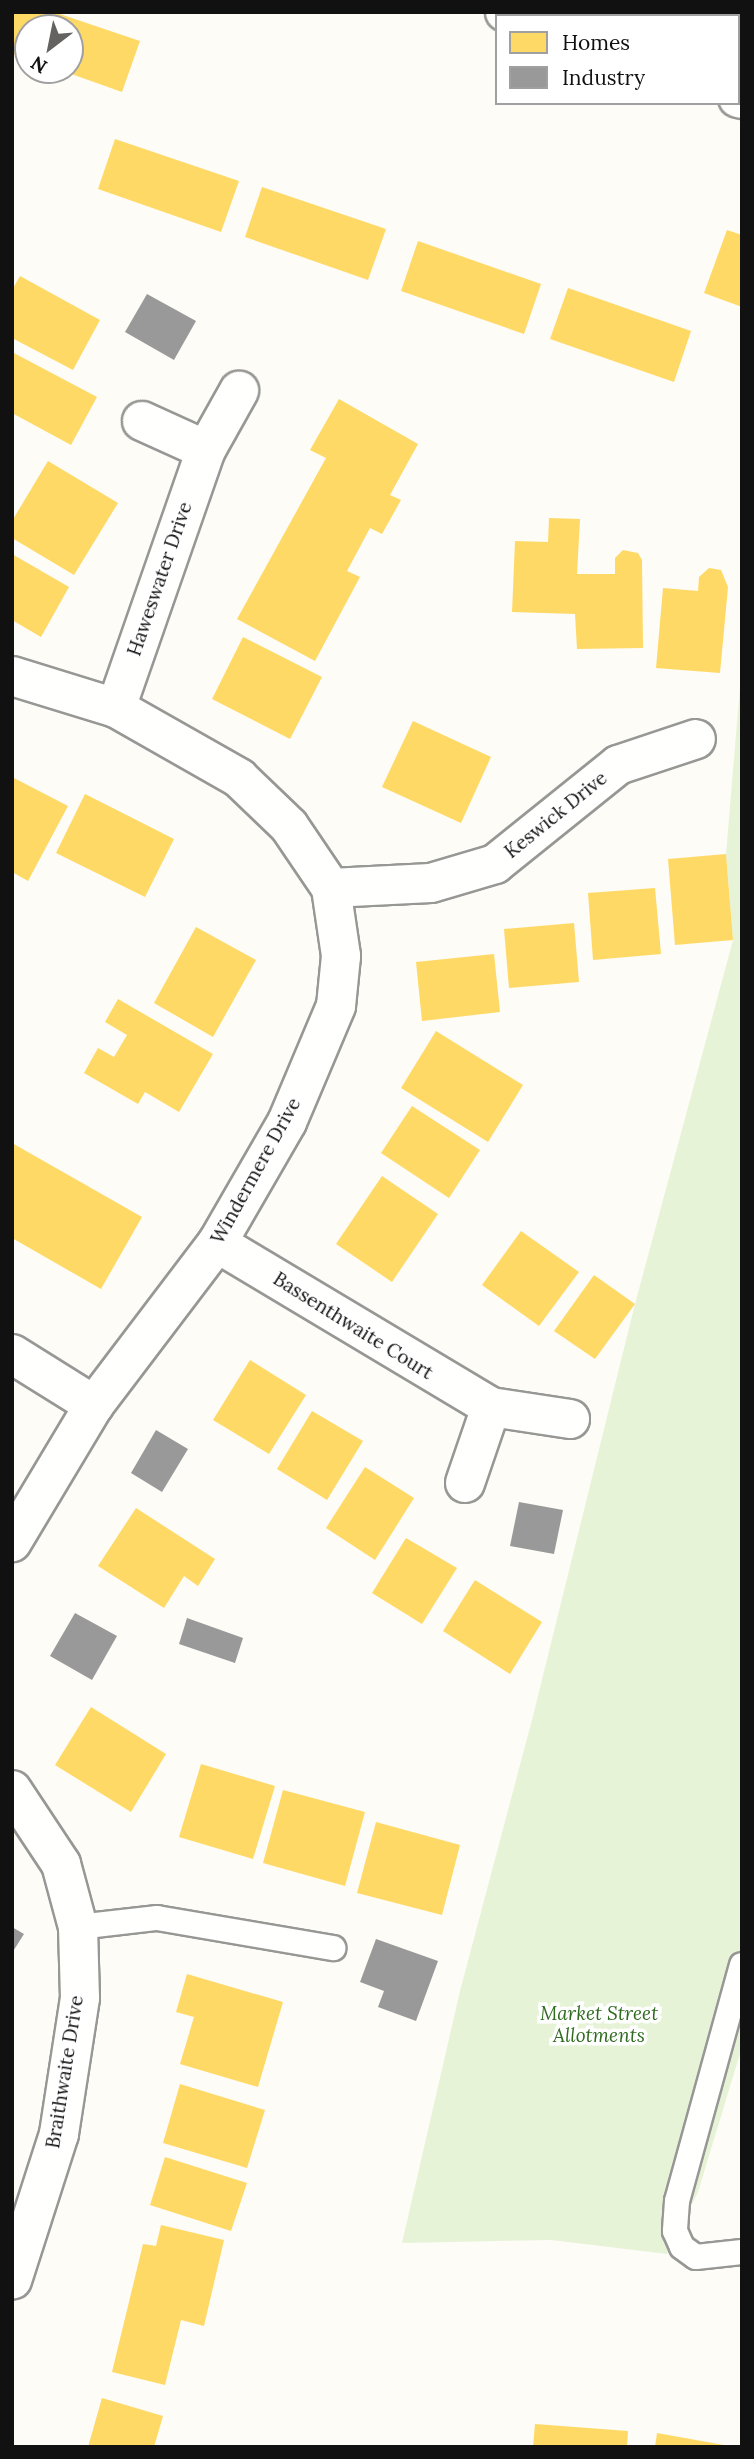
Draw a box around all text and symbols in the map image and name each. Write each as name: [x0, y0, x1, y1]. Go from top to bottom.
north arrow: [14, 14, 84, 84]
legend: [495, 14, 740, 105]
text: Homes: [562, 29, 630, 56]
text: N: [26, 51, 52, 79]
text: Industry: [562, 64, 645, 91]
street label: Haweswater Drive: [123, 499, 197, 659]
street label: Keswick Drive: [500, 767, 612, 863]
street label: Windermere Drive: [206, 1094, 306, 1248]
street label: Bassenthwaite Court: [269, 1268, 437, 1384]
street label: Braithwaite Drive: [42, 1994, 88, 2150]
park label: Market Street Allotments: [540, 2003, 658, 2047]

